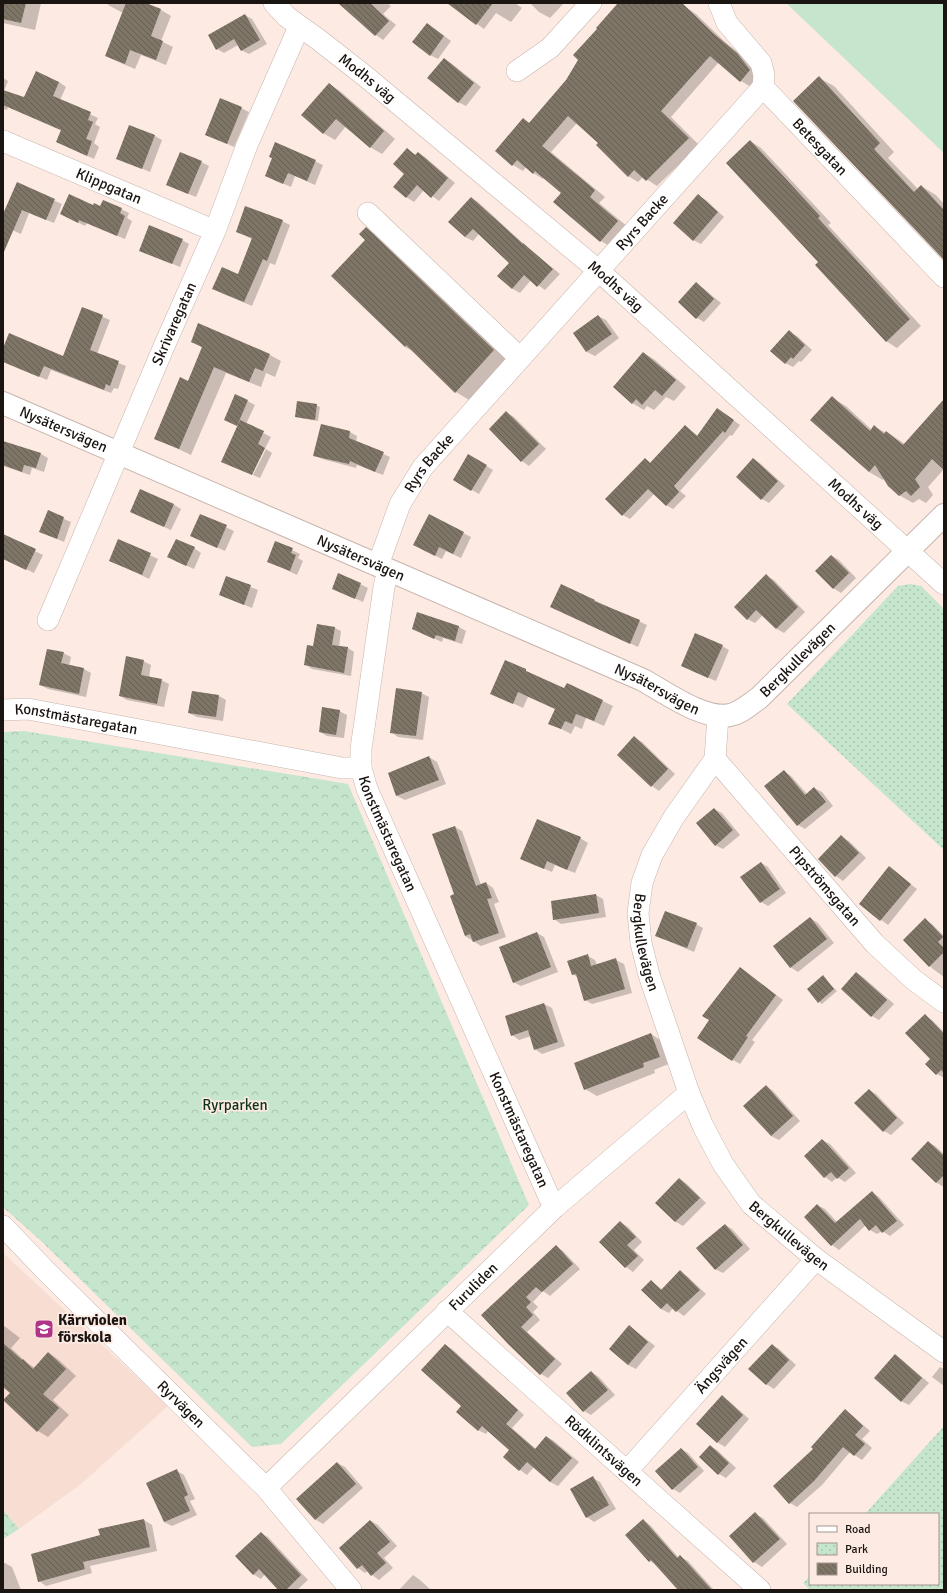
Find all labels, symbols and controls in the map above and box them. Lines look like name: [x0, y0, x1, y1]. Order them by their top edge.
street label: Modhs väg: [335, 50, 399, 107]
street label: Betesgatan: [789, 114, 851, 179]
street label: Klippgatan: [73, 164, 144, 208]
street label: Ryrs Backe: [612, 190, 672, 254]
street label: Modhs väg: [584, 257, 647, 316]
street label: Skrivaregatan: [148, 279, 200, 368]
street label: Nysätersvägen: [17, 402, 110, 456]
street label: Ryrs Backe: [400, 430, 457, 496]
street label: Modhs väg: [824, 474, 887, 533]
street label: Nysätersvägen: [314, 531, 408, 585]
street label: Bergkullevägen: [756, 619, 839, 701]
street label: Nysätersvägen: [612, 660, 702, 719]
street label: Konstmästaregatan: [14, 700, 139, 738]
street label: Konstmästaregatan: [355, 774, 421, 894]
street label: Pipströmsgatan: [785, 842, 865, 930]
street label: Bergkullevägen: [629, 892, 663, 993]
street label: Konstmästaregatan: [485, 1069, 553, 1190]
park label: Ryrparken: [202, 1096, 268, 1114]
street label: Bergkullevägen: [745, 1197, 833, 1275]
street label: Furuliden: [445, 1259, 502, 1314]
place label: Kärrviolen förskola: [57, 1311, 127, 1346]
school or university icon: Kärrviolen förskola: [33, 1318, 55, 1340]
street label: Ängsvägen: [692, 1333, 751, 1397]
street label: Ryrvägen: [153, 1377, 209, 1432]
street label: Rödklintsvägen: [561, 1411, 646, 1490]
legend: [809, 1513, 939, 1585]
text: Road: [845, 1522, 871, 1537]
text: Park: [845, 1542, 868, 1557]
text: Building: [845, 1562, 888, 1577]

